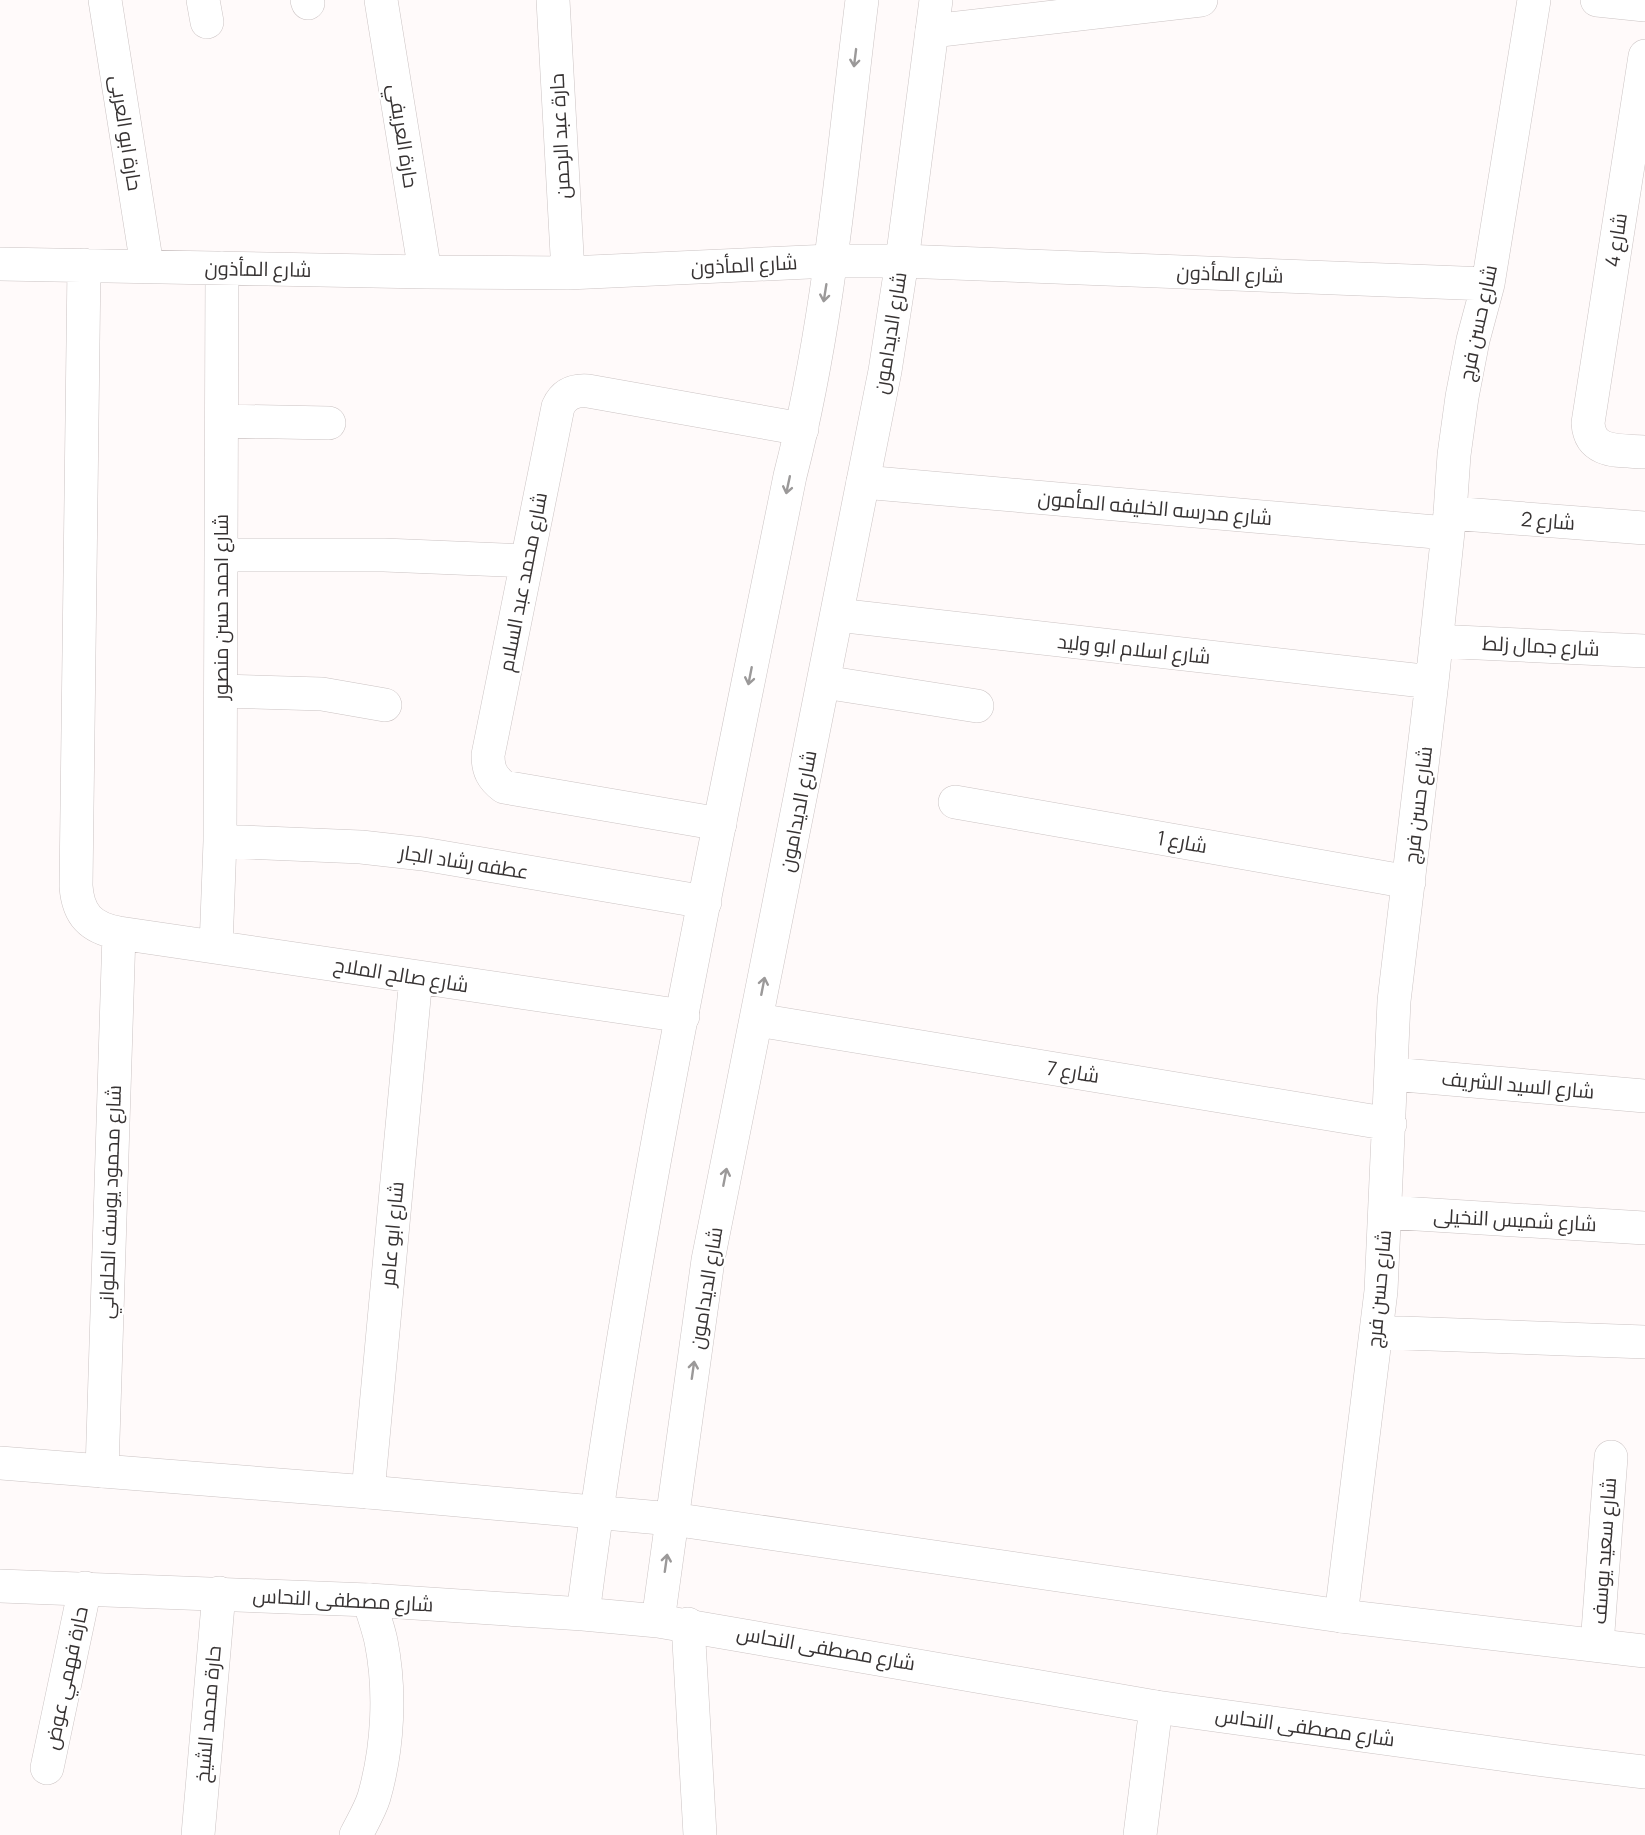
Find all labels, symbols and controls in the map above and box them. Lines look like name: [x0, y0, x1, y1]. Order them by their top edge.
one-way arrow: [849, 48, 860, 67]
street label: حارة عبد الرحمن: [543, 72, 576, 200]
street label: حارة ابو العربى: [104, 73, 149, 193]
street label: حارة العريفي: [379, 82, 425, 190]
street label: شارع 4: [1598, 211, 1634, 269]
street label: شارع المأذون: [690, 248, 798, 282]
street label: شارع المأذون: [204, 254, 312, 284]
street label: شارع المأذون: [1176, 258, 1284, 290]
street label: شارع حسن فرج: [1452, 262, 1504, 384]
street label: شارع الديدامون: [867, 270, 913, 396]
one-way arrow: [819, 283, 830, 303]
one-way arrow: [782, 474, 793, 494]
street label: شارع مدرسه الخليفه المأمون: [1037, 484, 1273, 532]
street label: شارع محمد عبد السلام: [492, 490, 554, 674]
street label: شارع 2: [1520, 505, 1576, 537]
street label: شارع احمد حسن منصور: [207, 514, 235, 701]
street label: شارع اسلام ابو وليد: [1056, 627, 1212, 671]
street label: شارع جمال زلط: [1482, 629, 1600, 663]
one-way arrow: [744, 665, 755, 685]
street label: شارع حسن فرج: [1397, 745, 1439, 865]
street label: شارع الديدامون: [772, 748, 824, 874]
street label: شارع 1: [1155, 824, 1209, 860]
street label: عطفه رشاد الجار: [396, 838, 531, 885]
street label: شارع صالح الملاح: [331, 950, 471, 1000]
one-way arrow: [758, 977, 769, 996]
street label: شارع 7: [1045, 1054, 1101, 1090]
street label: شارع السيد الشريف: [1440, 1064, 1596, 1106]
street label: شارع محمود يوسف الحلواني: [92, 1085, 130, 1319]
one-way arrow: [720, 1168, 731, 1188]
street label: شارع ابو عامر: [373, 1180, 411, 1289]
street label: شارع شميس النخيلى: [1433, 1202, 1597, 1238]
street label: شارع الديدامون: [683, 1225, 729, 1351]
street label: شارع حسن فرج: [1360, 1229, 1398, 1349]
one-way arrow: [688, 1360, 699, 1380]
street label: شارع سعيد يوسف: [1585, 1477, 1623, 1625]
one-way arrow: [661, 1553, 672, 1573]
street label: شارع مصطفى النحاس: [252, 1581, 434, 1619]
street label: حارة فهمي عوض: [37, 1604, 97, 1753]
street label: شارع مصطفى النحاس: [734, 1618, 918, 1678]
street label: حارة محمد الشيخ: [188, 1644, 228, 1784]
street label: شارع مصطفى النحاس: [1213, 1701, 1397, 1753]

